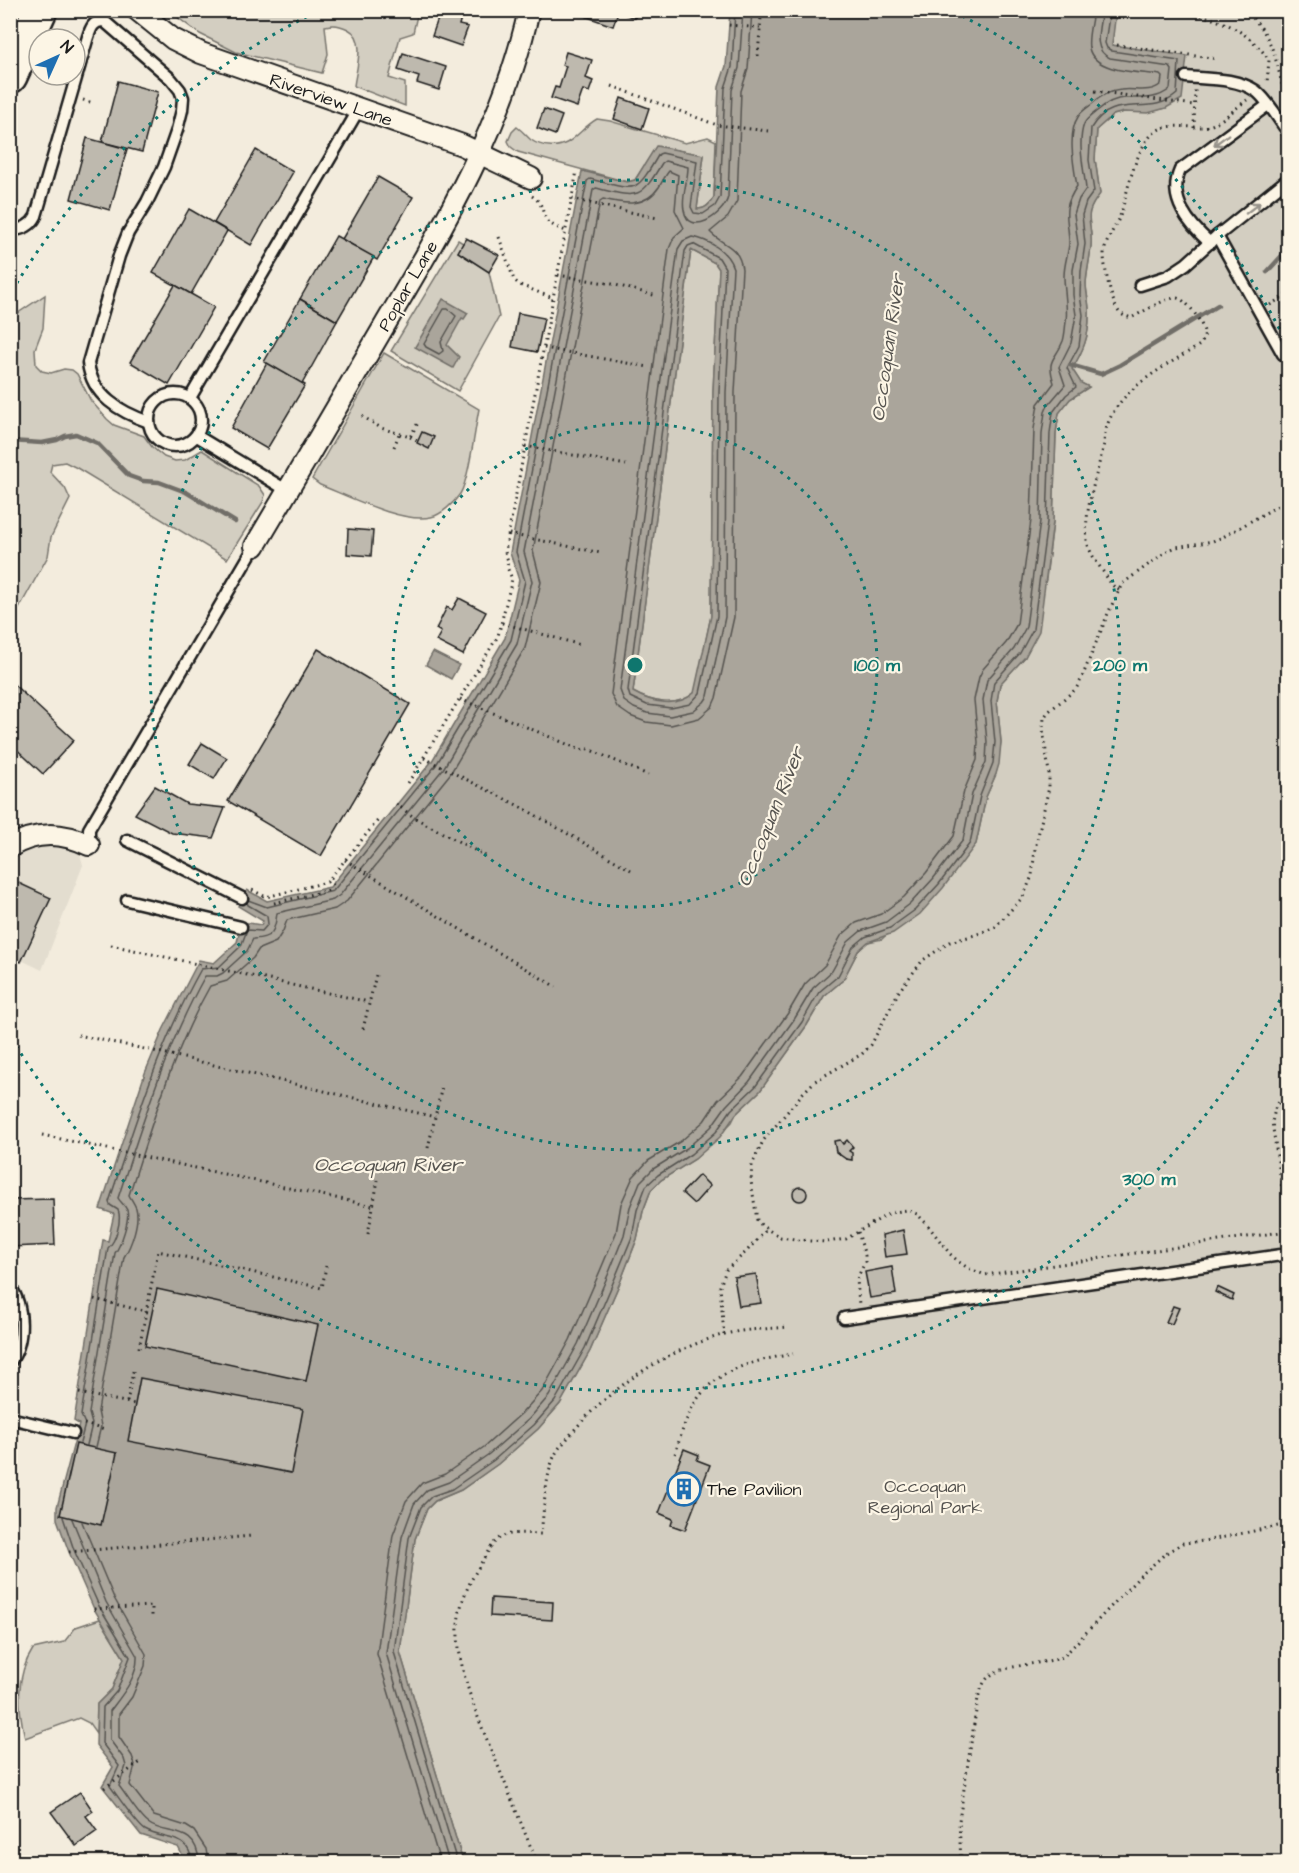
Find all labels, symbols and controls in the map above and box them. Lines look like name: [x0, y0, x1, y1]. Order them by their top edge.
north arrow: [27, 27, 87, 87]
text: N: [56, 36, 78, 58]
street label: Riverview Lane: [266, 67, 396, 133]
one-way arrow: [1213, 134, 1229, 146]
one-way arrow: [1245, 201, 1261, 214]
street label: Poplar Lane: [372, 236, 444, 336]
water label: Occoquan River: [864, 271, 912, 423]
text: 100 m: [854, 653, 901, 678]
text: 200 m: [1092, 653, 1148, 678]
centre of rings: [625, 655, 645, 675]
water label: Occoquan River: [730, 741, 812, 891]
water label: Occoquan River: [314, 1151, 464, 1179]
text: 300 m: [1121, 1167, 1177, 1192]
building icon: The Pavilion: [666, 1471, 702, 1507]
park label: Occoquan Regional Park: [868, 1474, 982, 1521]
place label: The Pavilion: [707, 1477, 801, 1502]

